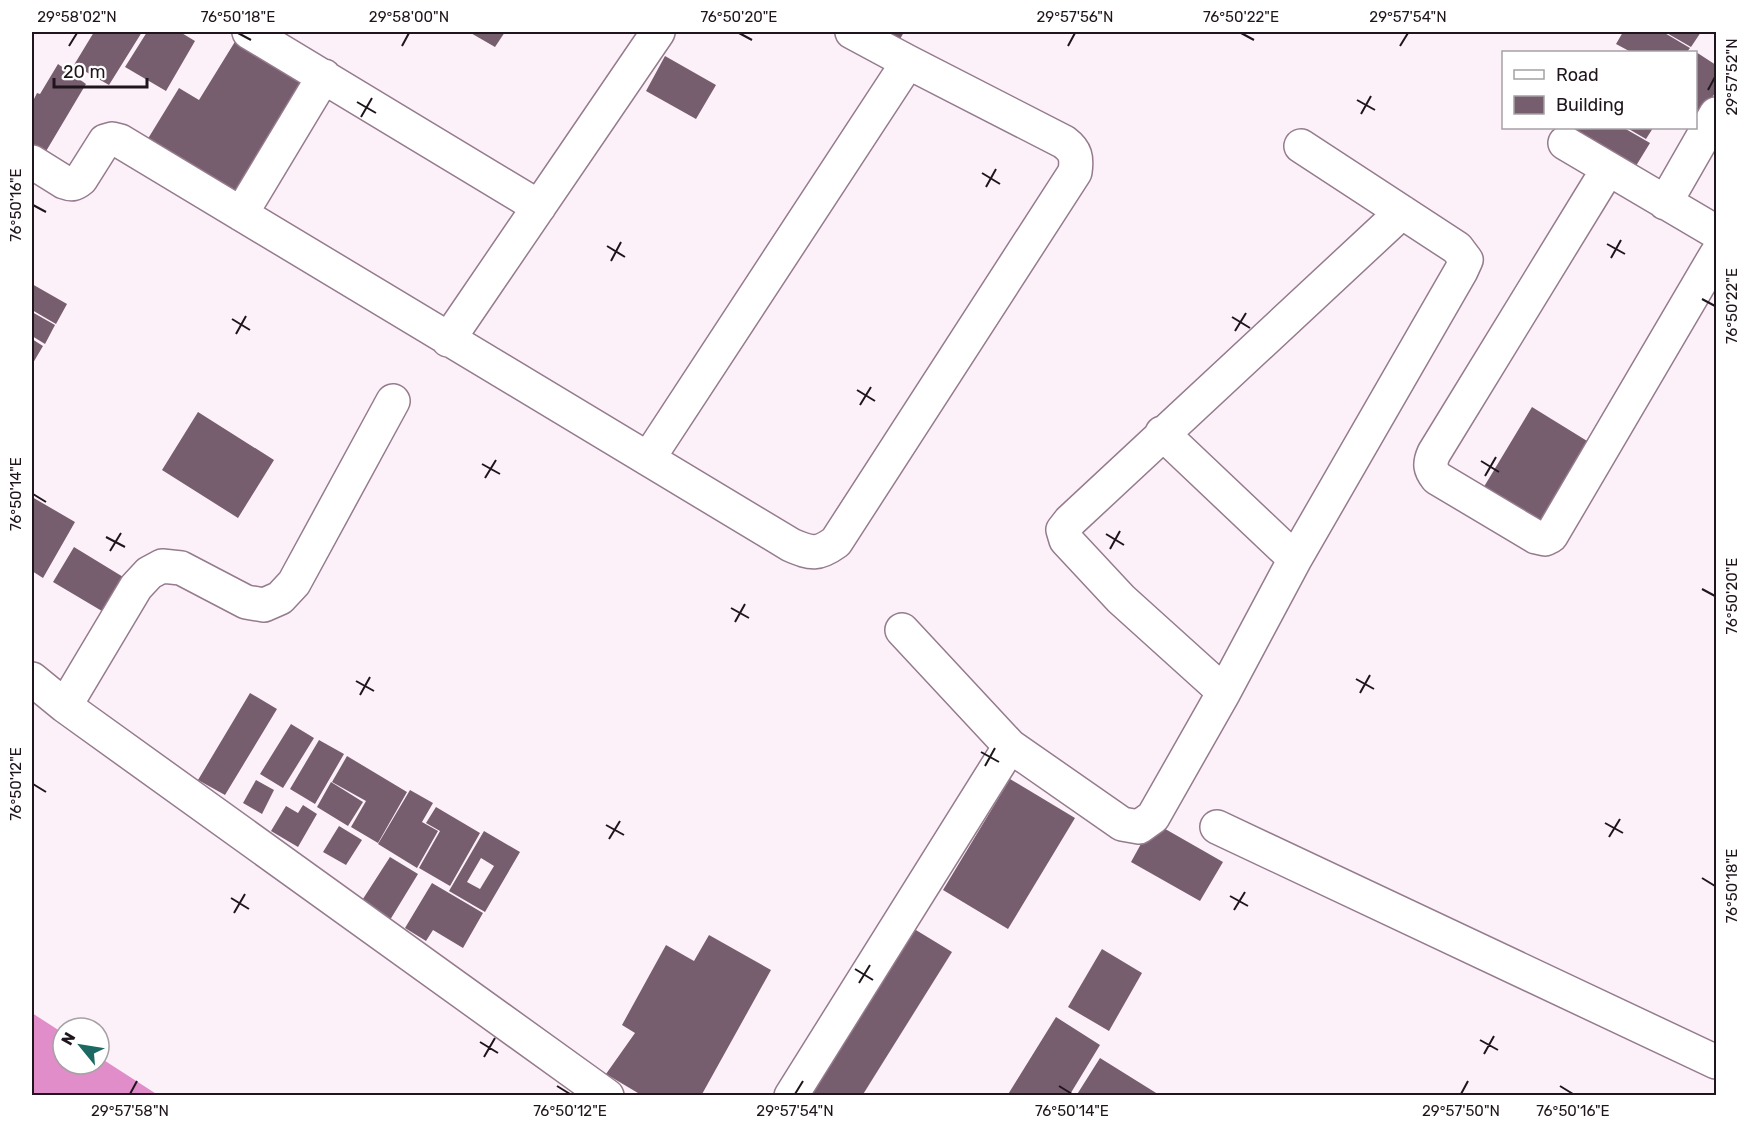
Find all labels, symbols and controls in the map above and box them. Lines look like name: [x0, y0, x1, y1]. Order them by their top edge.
text: 29°58'02"N: [37, 8, 117, 26]
text: 76°50'18"E: [201, 8, 275, 26]
text: 29°58'00"N: [369, 8, 449, 26]
text: 76°50'20"E: [701, 8, 777, 26]
text: 29°57'56"N: [1037, 8, 1113, 26]
text: 76°50'22"E: [1203, 8, 1279, 26]
text: 29°57'54"N: [1369, 8, 1447, 26]
text: 29°57'52"N: [1723, 38, 1741, 116]
scale bar: [54, 51, 147, 89]
legend: [1502, 51, 1697, 129]
text: 20 m: [63, 61, 105, 83]
text: Road: [1556, 64, 1599, 86]
text: Building: [1556, 94, 1624, 116]
text: 76°50'16"E: [7, 168, 25, 242]
text: 76°50'22"E: [1723, 268, 1741, 344]
text: 76°50'14"E: [7, 457, 25, 531]
text: 76°50'20"E: [1723, 558, 1741, 634]
text: 76°50'12"E: [7, 747, 25, 821]
text: 76°50'18"E: [1723, 849, 1741, 923]
north arrow: [51, 1016, 111, 1076]
text: N: [57, 1029, 80, 1048]
text: 29°57'58"N: [91, 1102, 169, 1120]
text: 76°50'12"E: [533, 1102, 607, 1120]
text: 29°57'54"N: [756, 1102, 834, 1120]
text: 76°50'14"E: [1035, 1102, 1109, 1120]
text: 29°57'50"N: [1422, 1102, 1500, 1120]
text: 76°50'16"E: [1536, 1102, 1610, 1120]

